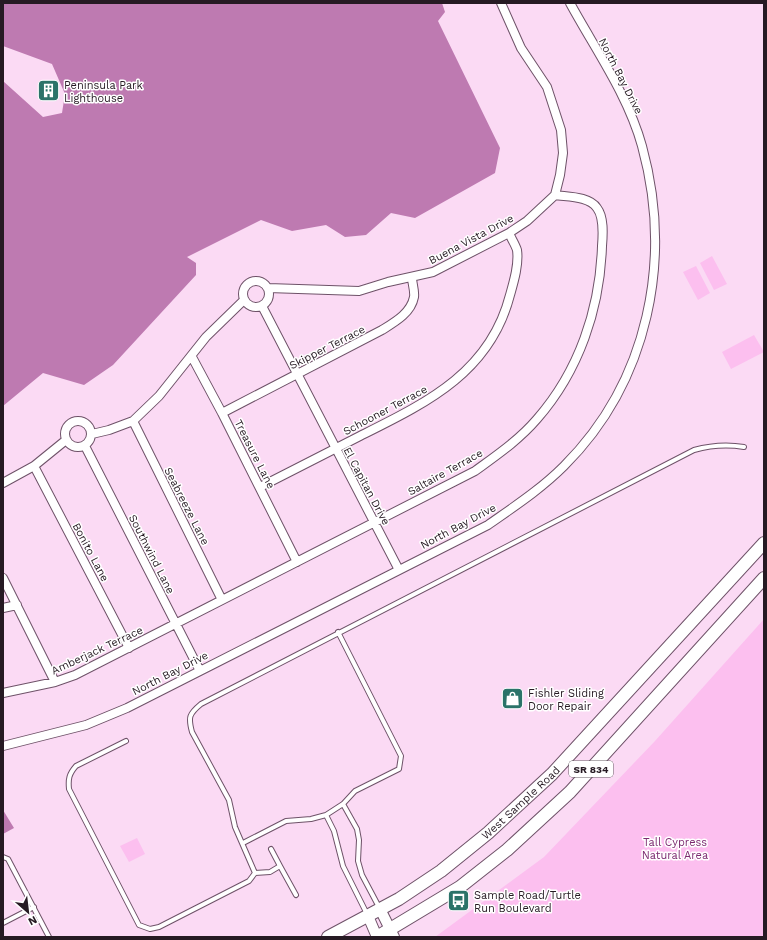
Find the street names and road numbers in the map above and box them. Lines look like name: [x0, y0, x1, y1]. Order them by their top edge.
street label: North Bay Drive: [596, 36, 645, 116]
street label: Buena Vista Drive: [427, 212, 516, 267]
street label: Skipper Terrace: [287, 323, 367, 372]
street label: Schooner Terrace: [341, 383, 430, 438]
street label: Treasure Lane: [232, 418, 278, 491]
street label: El Capitan Drive: [341, 445, 393, 527]
street label: Saltaire Terrace: [406, 447, 485, 498]
street label: Seabreeze Lane: [161, 465, 212, 547]
street label: North Bay Drive: [418, 501, 498, 552]
street label: Southwind Lane: [126, 512, 177, 596]
street label: Bonito Lane: [70, 521, 111, 584]
street label: Amberjack Terrace: [49, 624, 145, 677]
street label: North Bay Drive: [130, 649, 210, 698]
road number: SR 834: [569, 761, 613, 777]
street label: West Sample Road: [479, 764, 563, 842]

